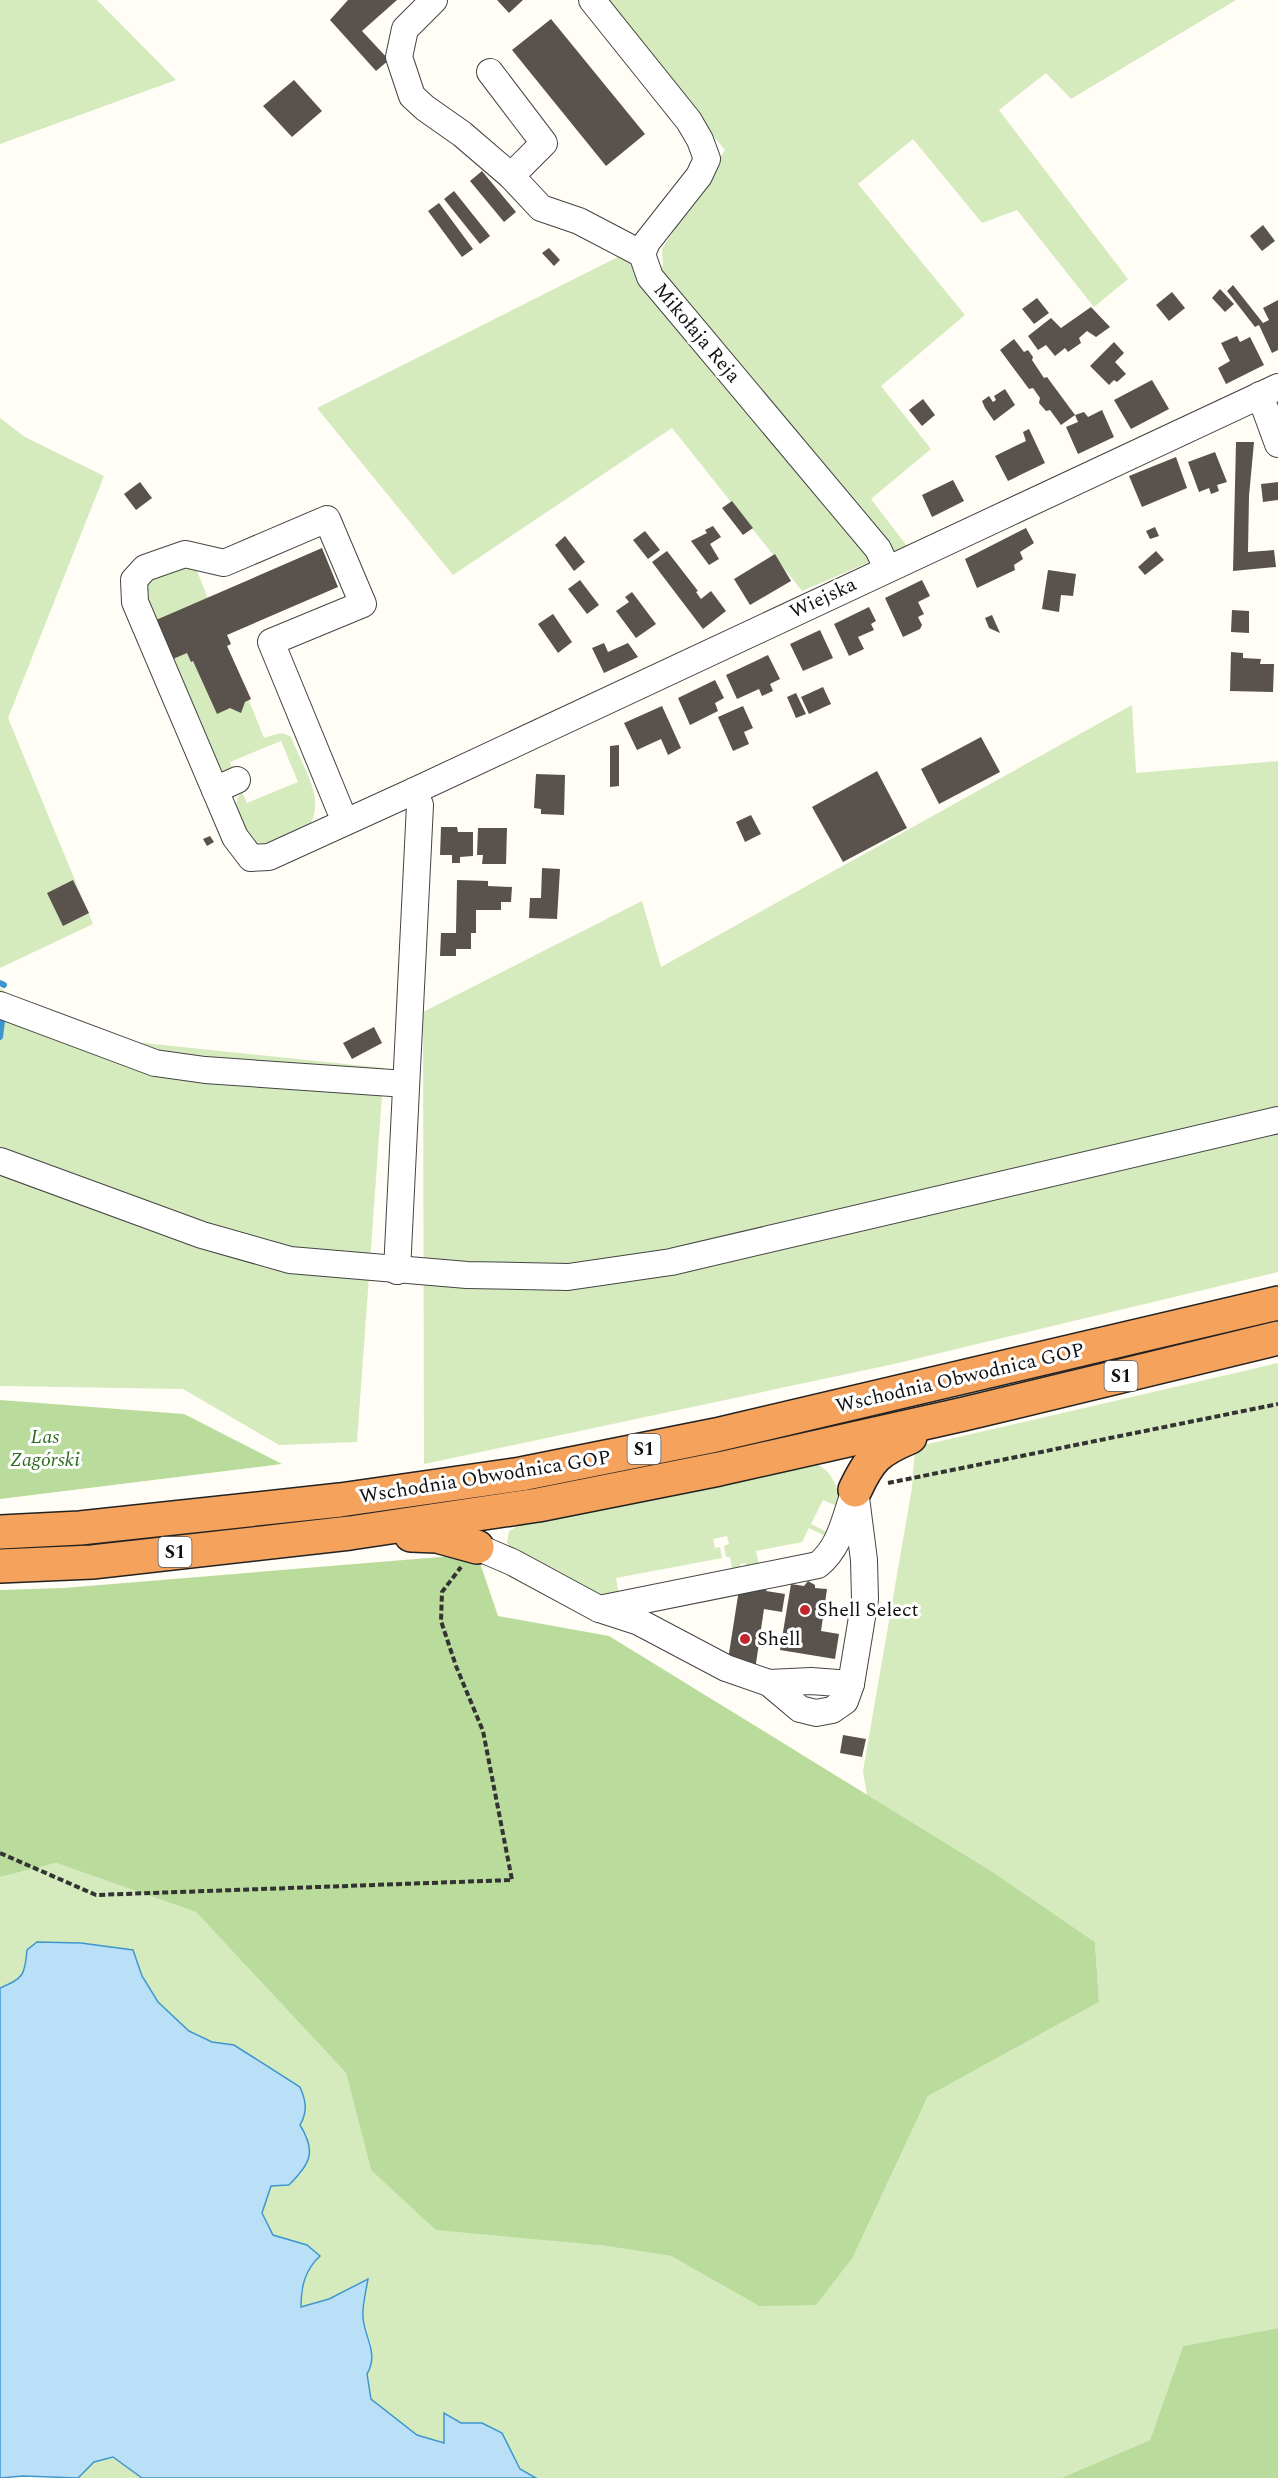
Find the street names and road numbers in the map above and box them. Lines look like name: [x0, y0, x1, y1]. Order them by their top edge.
street label: Mikołaja Reja: [646, 276, 748, 390]
street label: Wiejska: [785, 569, 862, 627]
street label: Wschodnia Obwodnica GOP: [833, 1335, 1087, 1421]
road number: S1: [1104, 1361, 1138, 1391]
road number: S1: [628, 1434, 660, 1464]
street label: Wschodnia Obwodnica GOP: [357, 1442, 613, 1512]
road number: S1: [158, 1537, 192, 1567]

